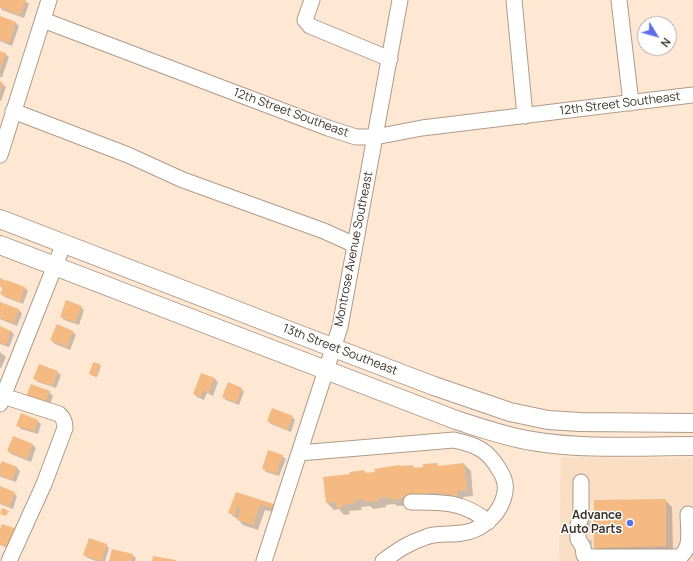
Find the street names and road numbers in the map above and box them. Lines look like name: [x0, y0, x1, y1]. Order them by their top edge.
street label: 12th Street Southeast: [231, 85, 351, 141]
street label: 12th Street Southeast: [559, 89, 681, 119]
street label: Montrose Avenue Southeast: [332, 170, 376, 328]
street label: 13th Street Southeast: [281, 322, 399, 378]

